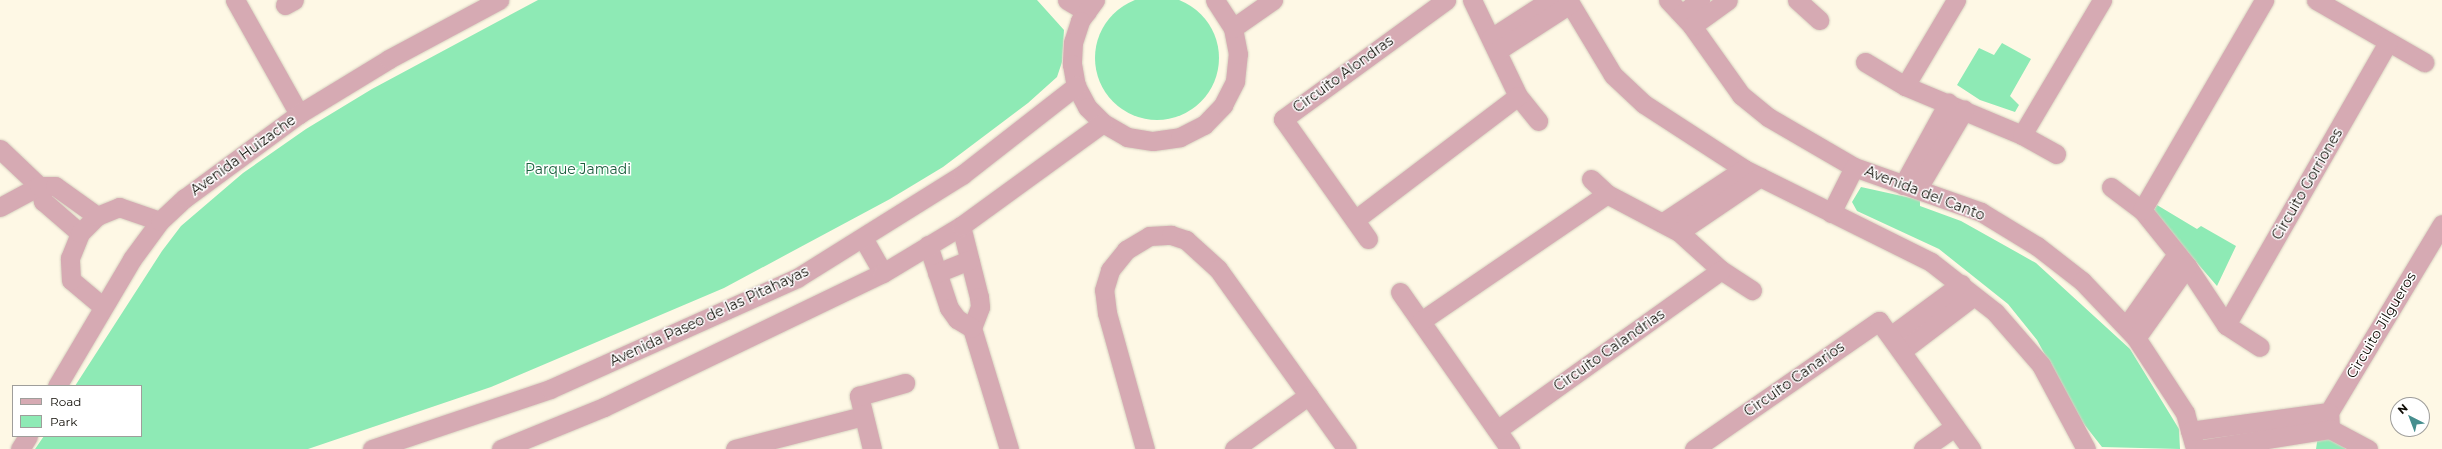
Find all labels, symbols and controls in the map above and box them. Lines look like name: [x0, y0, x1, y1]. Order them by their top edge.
street label: Circuito Alondras: [1290, 32, 1396, 116]
street label: Avenida Huizache: [187, 111, 299, 199]
street label: Circuito Gorriones: [2268, 125, 2346, 243]
park label: Parque Jamadi: [525, 161, 631, 177]
street label: Avenida del Canto: [1863, 162, 1987, 224]
street label: Avenida Paseo de las Pitahayas: [607, 262, 811, 370]
street label: Circuito Jilgueros: [2343, 269, 2419, 381]
street label: Circuito Calandrias: [1550, 305, 1668, 395]
street label: Circuito Canarios: [1741, 338, 1847, 420]
legend: [12, 385, 142, 437]
text: Road: [50, 394, 81, 409]
north arrow: [2390, 397, 2430, 437]
text: N: [2395, 401, 2411, 417]
text: Park: [50, 414, 77, 429]

